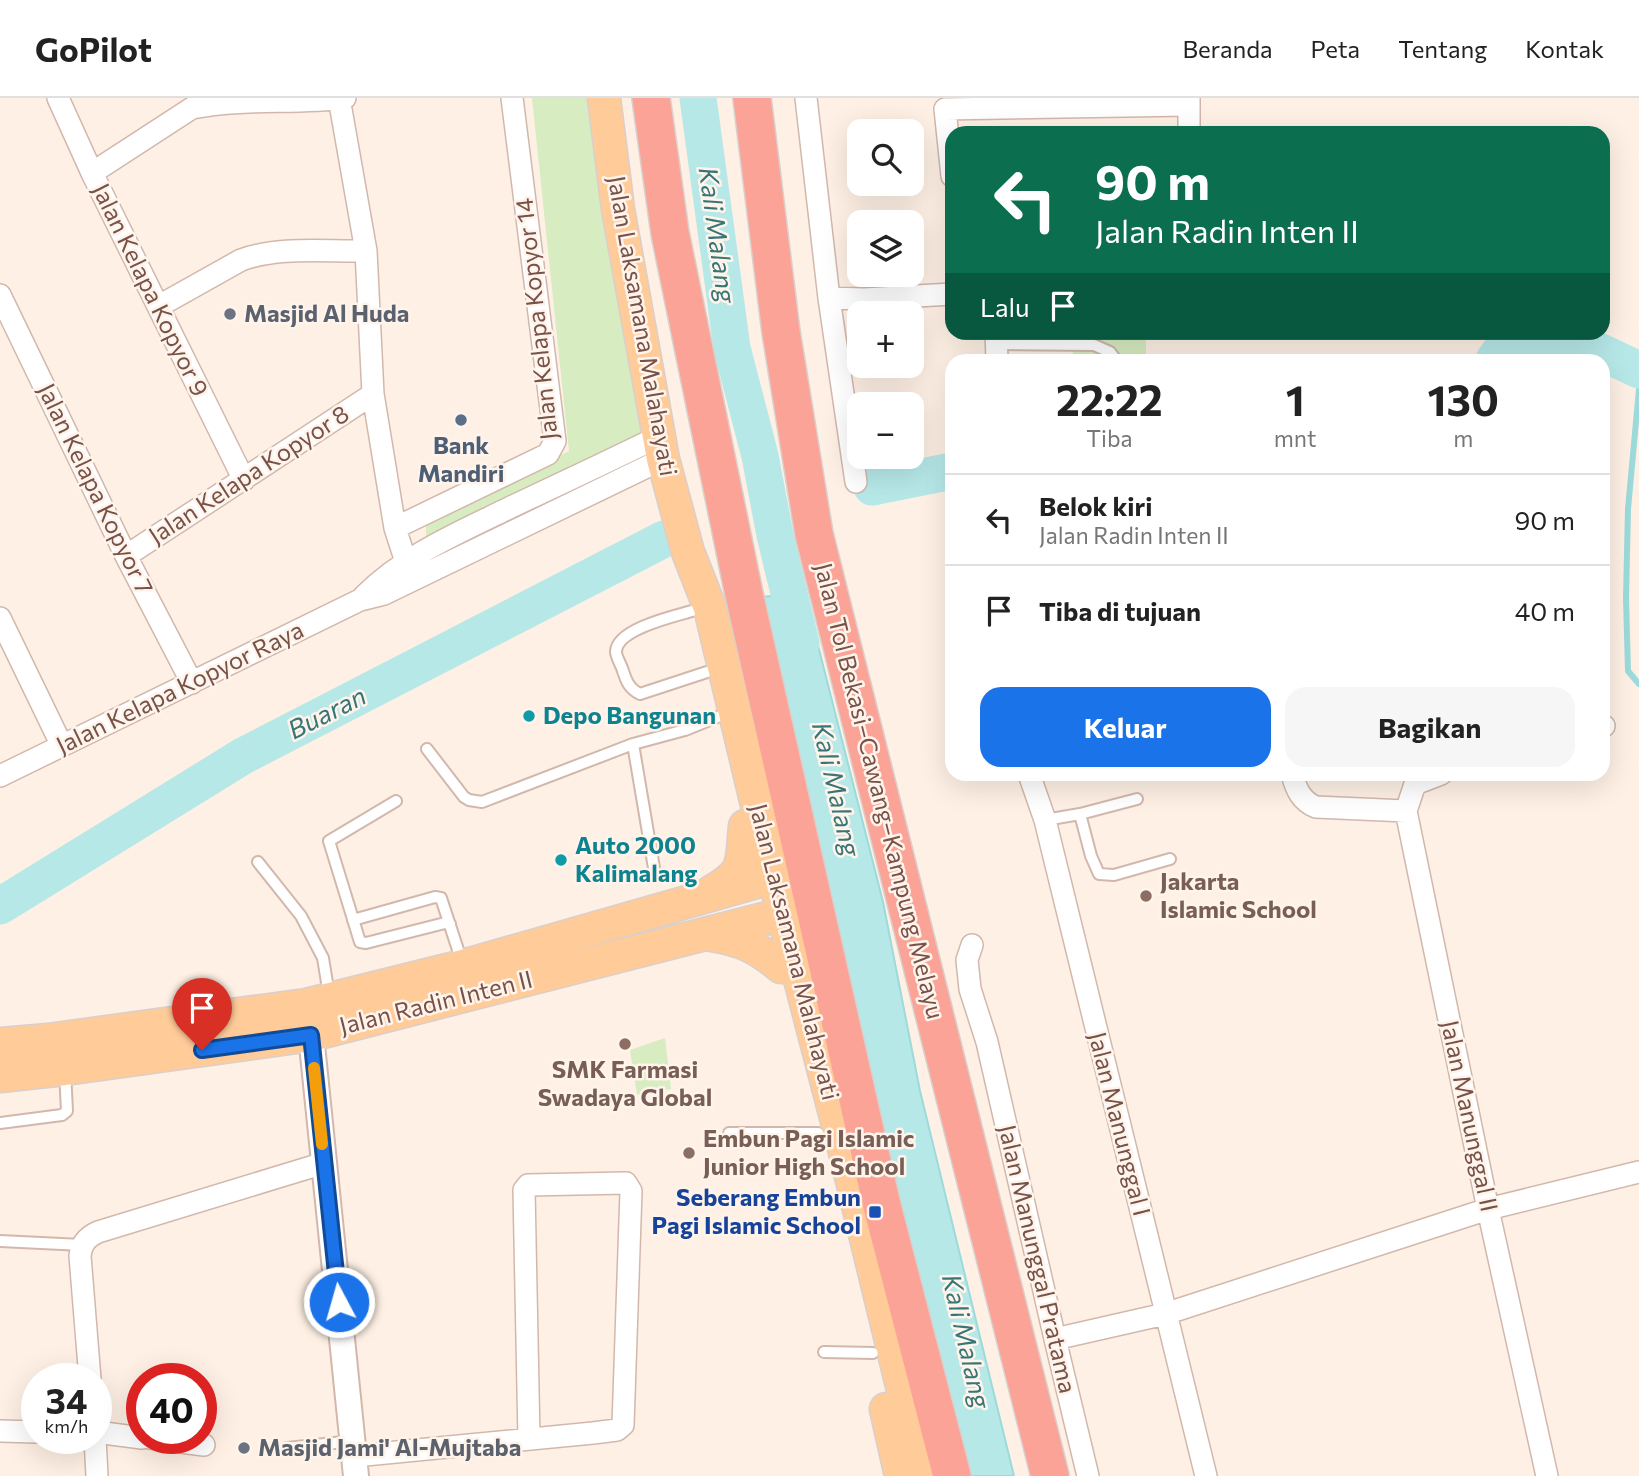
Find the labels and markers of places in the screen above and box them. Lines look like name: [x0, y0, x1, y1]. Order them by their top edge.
place label: Masjid Al Huda: [244, 298, 409, 327]
marker: Masjid Al Huda: [222, 306, 238, 322]
marker: Bank Mandiri: [453, 412, 469, 428]
place label: Bank Mandiri: [418, 430, 504, 487]
place label: Depo Bangunan: [543, 700, 716, 729]
marker: Depo Bangunan: [521, 708, 537, 724]
place label: Auto 2000 Kalimalang: [575, 830, 698, 887]
marker: Auto 2000 Kalimalang: [553, 852, 569, 868]
place label: Jakarta Islamic School: [1160, 866, 1317, 923]
marker: Jakarta Islamic School: [1138, 888, 1154, 904]
pin: [172, 978, 232, 1050]
marker: SMK Farmasi Swadaya Global: [617, 1036, 633, 1052]
place label: SMK Farmasi Swadaya Global: [538, 1054, 712, 1111]
place label: Embun Pagi Islamic Junior High School: [703, 1123, 914, 1180]
marker: Embun Pagi Islamic Junior High School: [681, 1145, 697, 1161]
place label: Seberang Embun Pagi Islamic School: [651, 1182, 861, 1239]
marker: Seberang Embun Pagi Islamic School: [867, 1204, 883, 1220]
place label: Masjid Jami' Al-Mujtaba: [258, 1432, 521, 1461]
marker: Masjid Jami' Al-Mujtaba: [236, 1440, 252, 1456]

